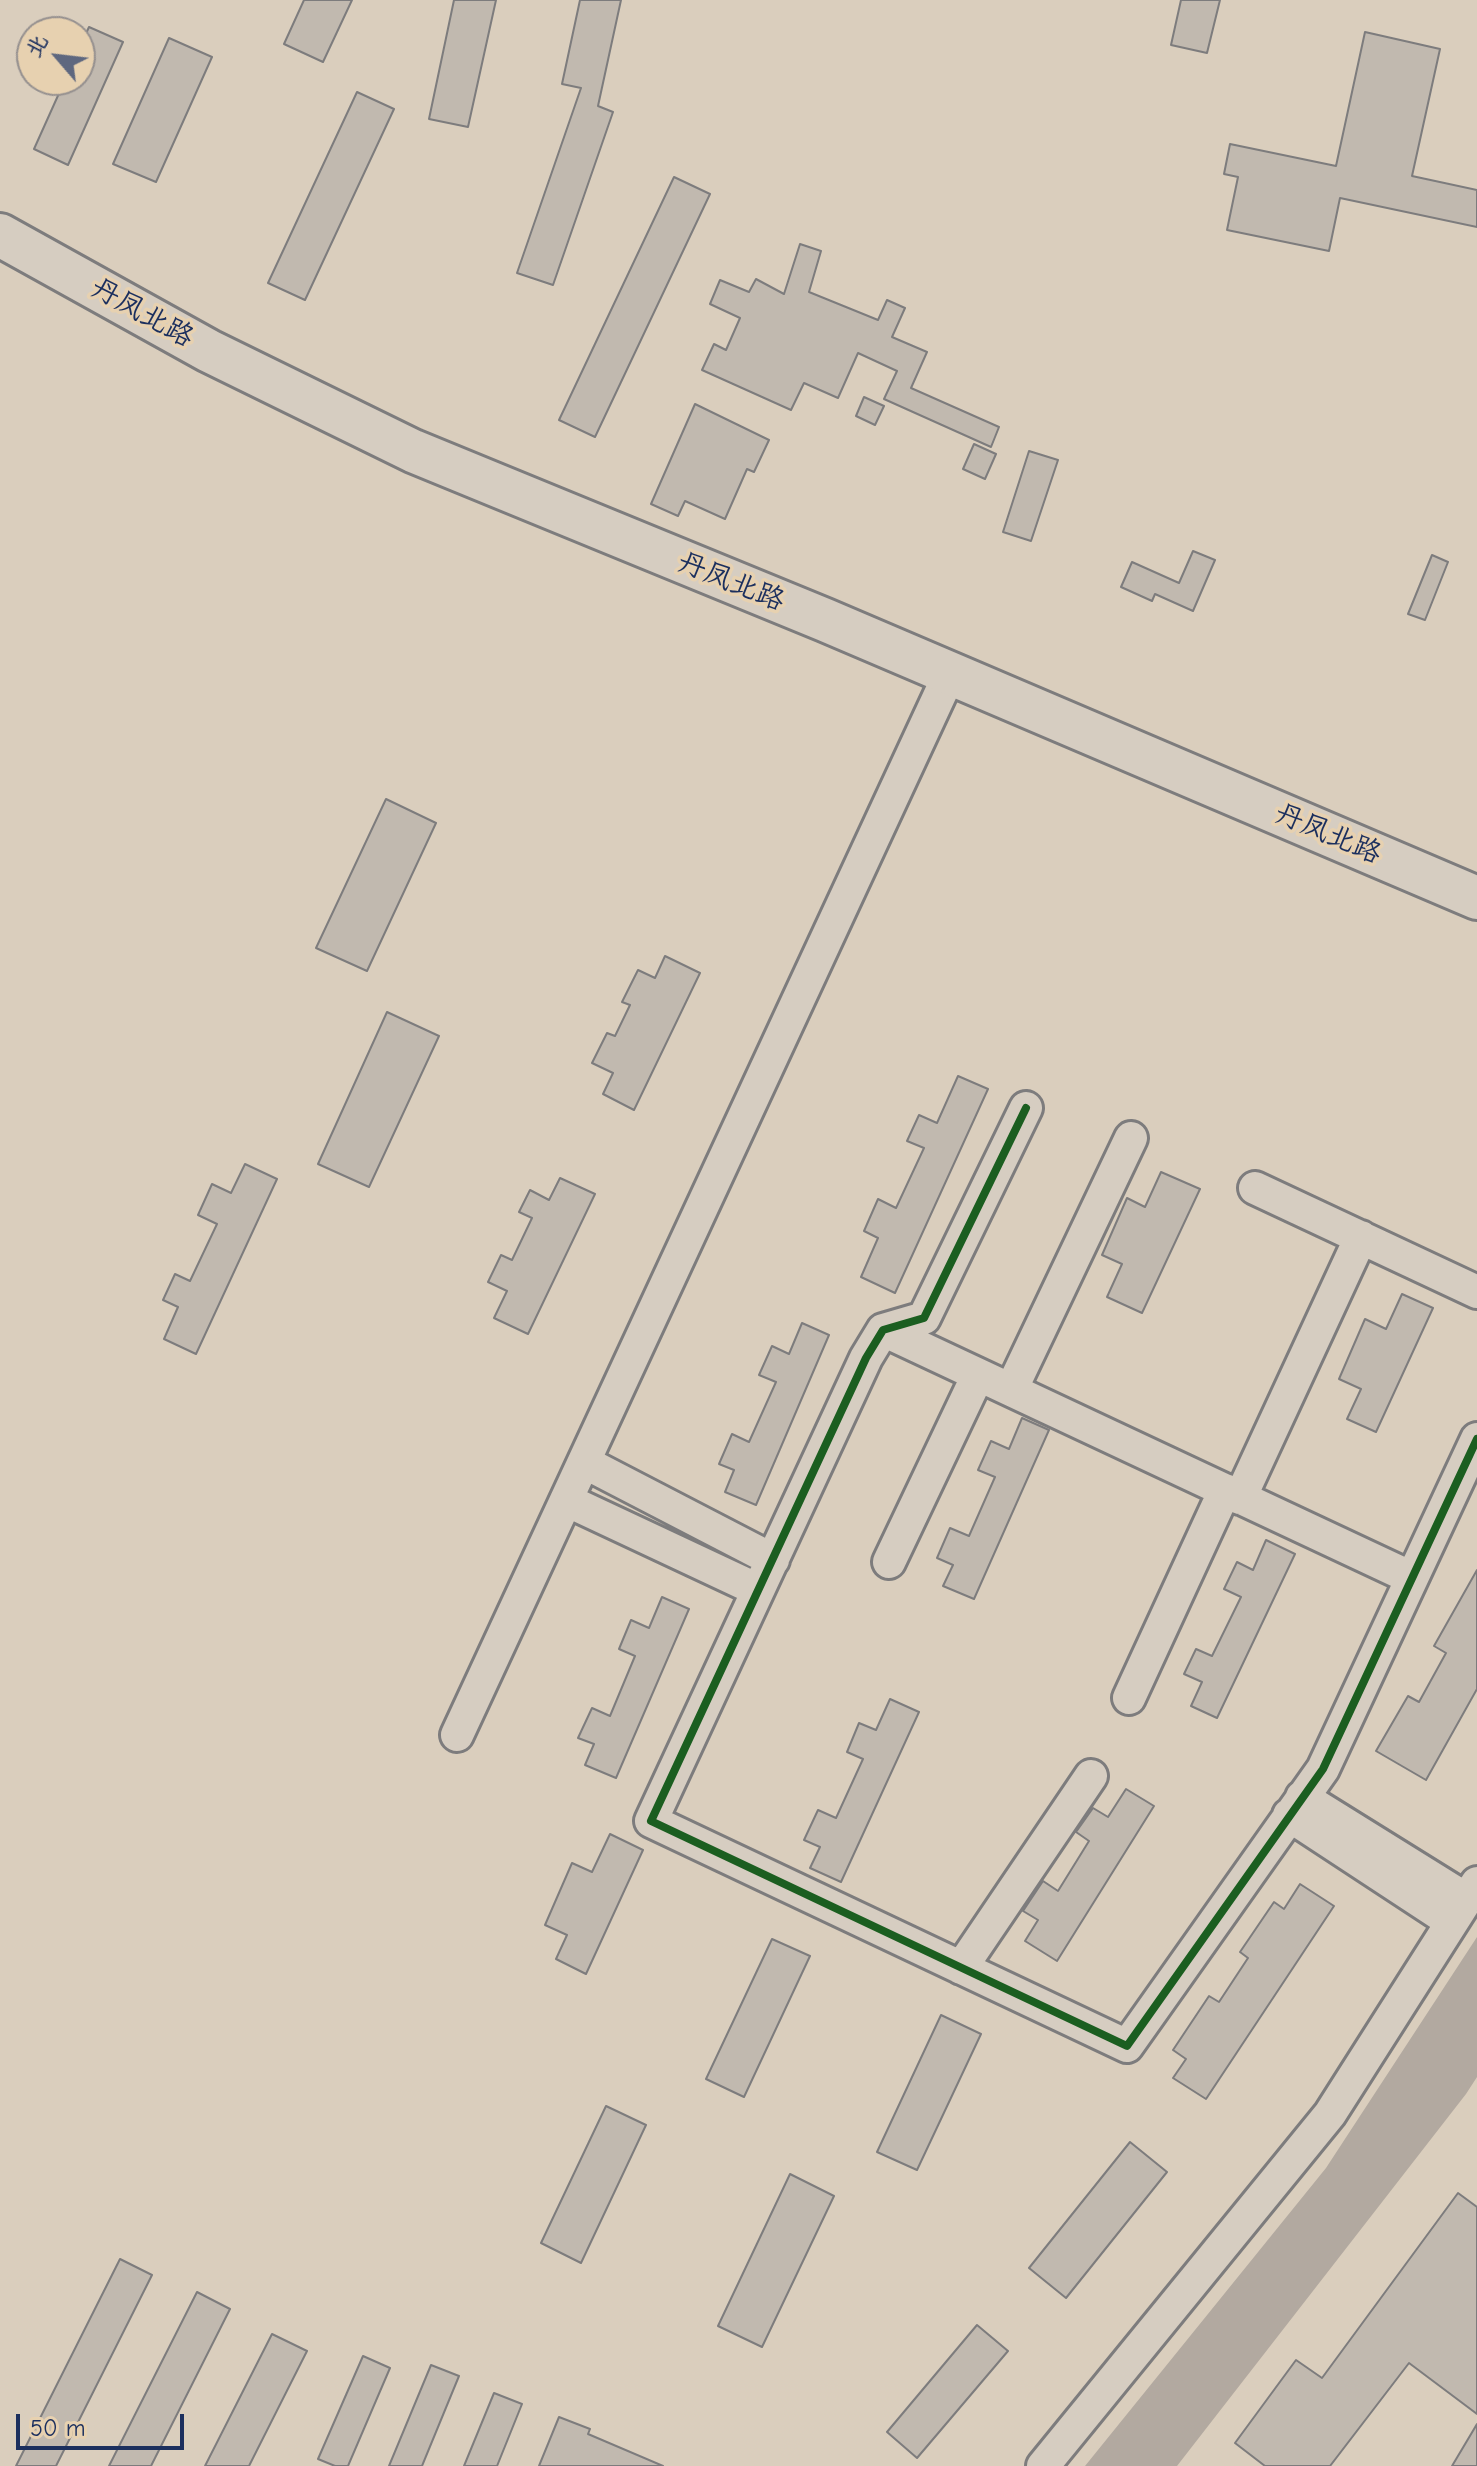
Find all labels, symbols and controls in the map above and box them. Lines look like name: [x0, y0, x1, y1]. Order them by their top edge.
north arrow: [16, 16, 96, 96]
text: 北: [20, 30, 53, 62]
street label: 丹凤北路: [85, 271, 199, 355]
street label: 丹凤北路: [673, 545, 789, 619]
street label: 丹凤北路: [1270, 797, 1386, 871]
scale bar: [20, 2398, 188, 2448]
text: 50 m: [30, 2414, 86, 2442]

